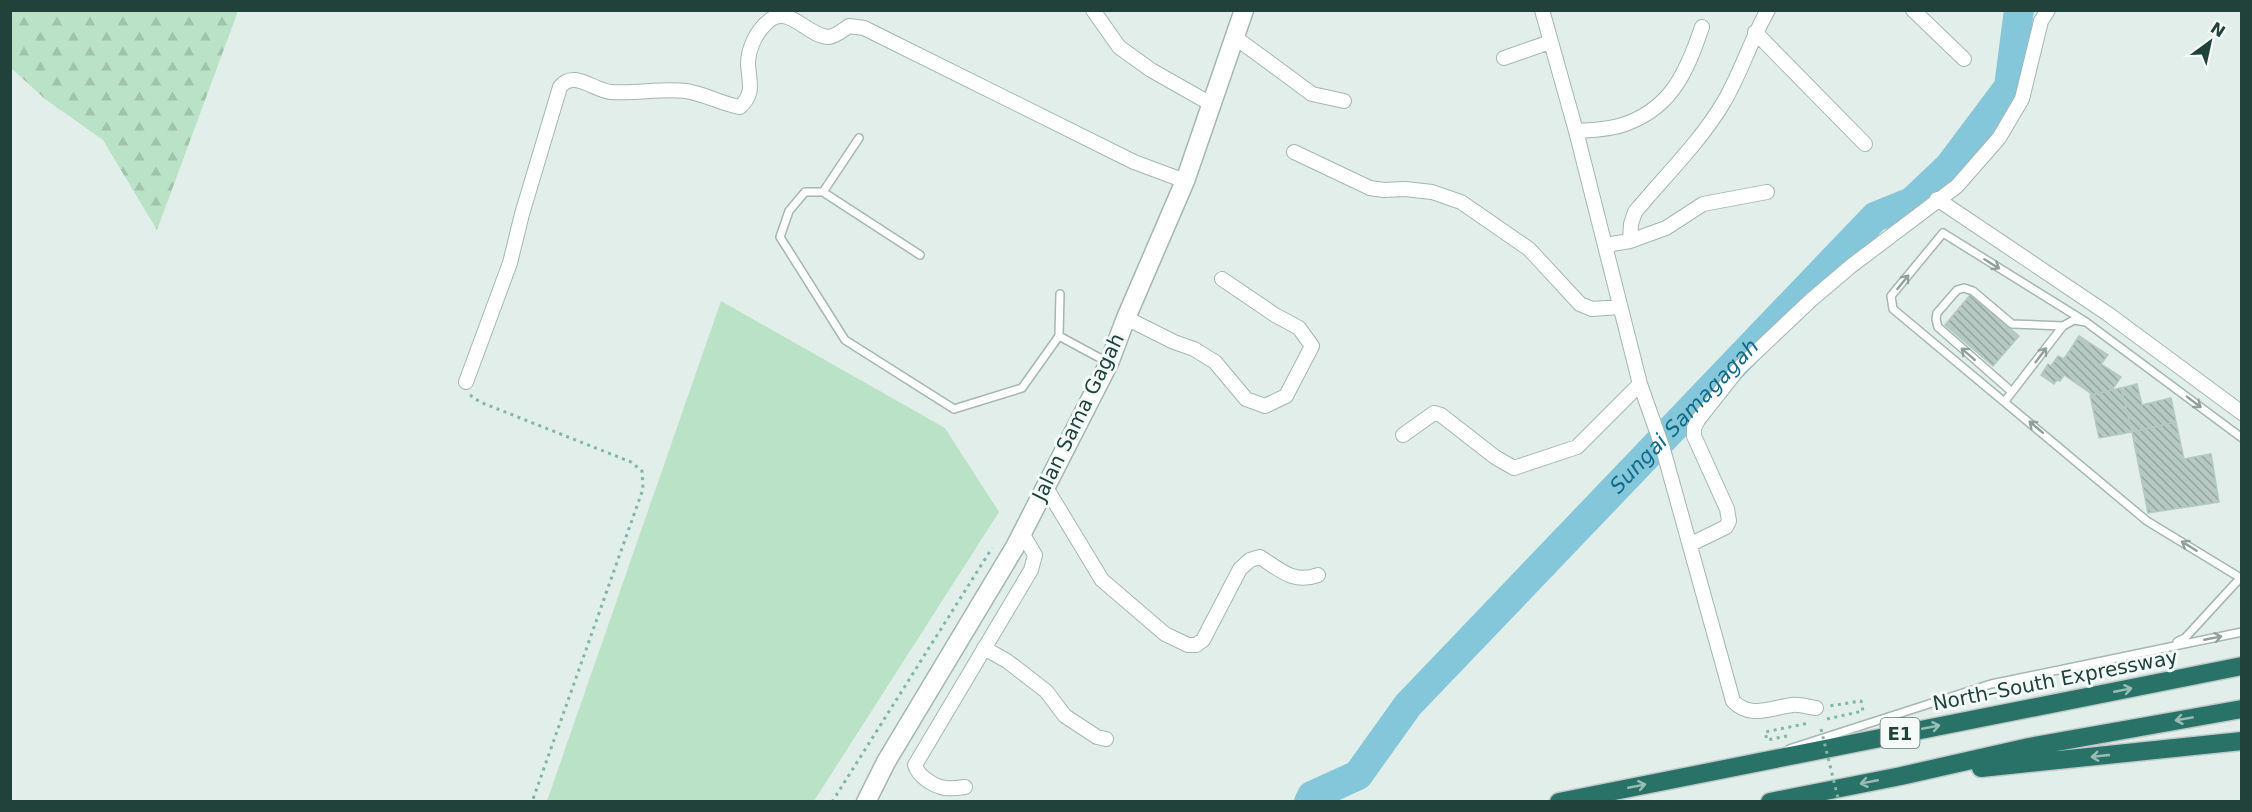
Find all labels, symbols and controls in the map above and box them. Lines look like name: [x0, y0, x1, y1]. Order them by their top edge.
north arrow: [2180, 12, 2240, 72]
text: N: [2207, 18, 2229, 41]
one-way arrow: [1983, 259, 2000, 271]
one-way arrow: [1896, 274, 1909, 290]
street label: Jalan Sama Gagah: [1026, 329, 1129, 506]
water label: Sungai Samagagah: [1605, 334, 1764, 498]
one-way arrow: [1960, 347, 1976, 360]
one-way arrow: [2034, 347, 2047, 363]
one-way arrow: [2185, 396, 2201, 408]
one-way arrow: [2028, 420, 2044, 433]
one-way arrow: [2181, 540, 2198, 552]
one-way arrow: [2202, 632, 2222, 643]
street label: North–South Expressway: [1931, 644, 2180, 716]
one-way arrow: [2112, 684, 2132, 695]
one-way arrow: [2175, 714, 2194, 725]
road number: E1: [1880, 718, 1920, 748]
one-way arrow: [1921, 721, 1941, 732]
one-way arrow: [2090, 751, 2110, 762]
one-way arrow: [1860, 777, 1879, 788]
one-way arrow: [1627, 780, 1646, 791]

